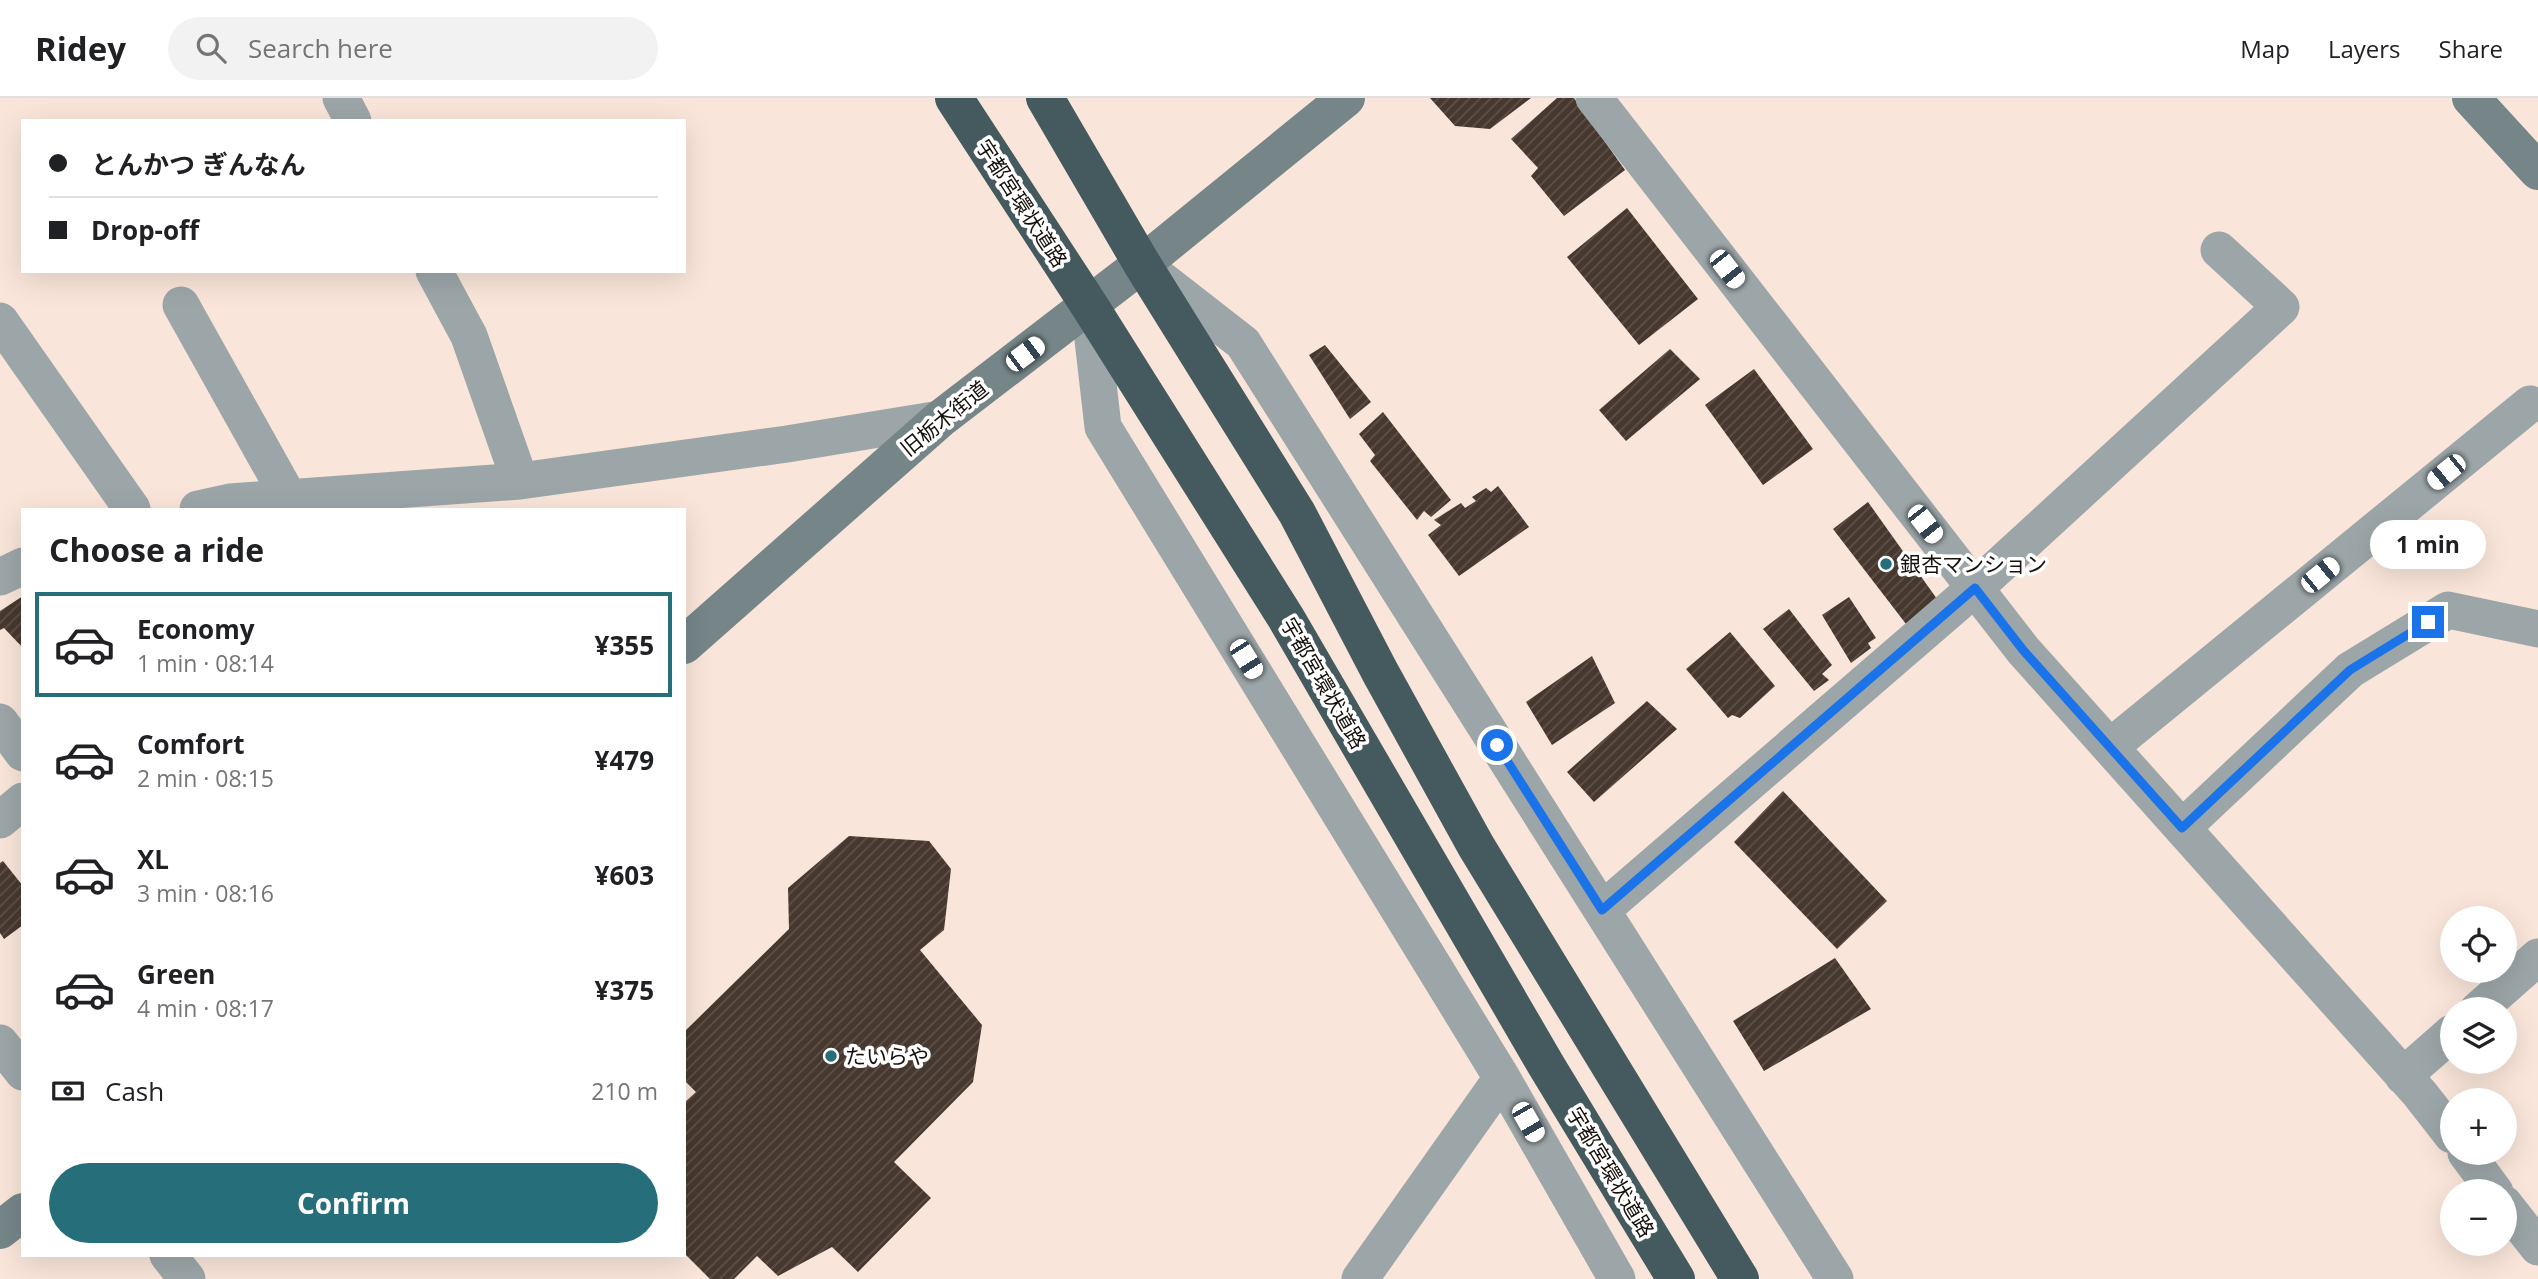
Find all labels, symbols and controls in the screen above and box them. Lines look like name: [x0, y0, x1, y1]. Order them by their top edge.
search box: [168, 17, 658, 80]
text: Ridey: [35, 26, 126, 71]
icon: search: [192, 29, 230, 67]
text: Search here: [248, 30, 393, 66]
text: Map: [2240, 32, 2290, 65]
text: Layers: [2328, 32, 2401, 65]
text: Share: [2439, 32, 2503, 65]
street label: 宇都宮環状道路: [970, 134, 1074, 272]
text: とんかつ ぎんなん: [91, 146, 306, 182]
text: Drop-off: [91, 212, 199, 248]
car: [1706, 246, 1749, 292]
car: [1002, 333, 1049, 375]
street label: 旧栃木街道: [894, 374, 994, 462]
car: [2424, 451, 2469, 493]
car: [1904, 501, 1947, 547]
callout: 1 min: [2370, 520, 2486, 570]
text: Choose a ride: [49, 528, 264, 571]
text: 1 min: [2396, 528, 2460, 560]
place label: 銀杏マンション: [1900, 550, 2047, 578]
car: [2298, 554, 2343, 596]
marker: 銀杏マンション: [1878, 556, 1894, 572]
route end: [2412, 606, 2444, 638]
text: Economy: [137, 611, 255, 647]
street label: 宇都宮環状道路: [1275, 612, 1373, 754]
icon: car: [53, 613, 116, 676]
text: ¥355: [595, 627, 654, 663]
car: [1226, 636, 1267, 682]
text: 1 min · 08:14: [137, 647, 274, 679]
text: Comfort: [137, 726, 244, 762]
icon: car: [53, 728, 116, 791]
route start: [1481, 729, 1513, 761]
text: ¥479: [595, 742, 654, 778]
text: 2 min · 08:15: [137, 762, 274, 794]
text: XL: [137, 841, 169, 877]
icon: car: [53, 843, 116, 906]
text: ¥603: [595, 857, 654, 893]
text: 3 min · 08:16: [137, 877, 274, 909]
map controls: [2440, 906, 2517, 1256]
button: locate: [2440, 906, 2517, 983]
text: Green: [137, 956, 215, 992]
icon: car: [53, 958, 116, 1021]
text: ¥375: [595, 972, 654, 1008]
text: 4 min · 08:17: [137, 992, 274, 1024]
button: layers: [2440, 997, 2517, 1074]
place label: たいらや: [845, 1042, 929, 1070]
marker: たいらや: [823, 1048, 839, 1064]
icon: cash: [49, 1072, 87, 1110]
text: Cash: [105, 1073, 164, 1109]
text: 210 m: [591, 1075, 658, 1107]
button: +: [2440, 1088, 2517, 1165]
car: [1509, 1099, 1548, 1145]
street label: 宇都宮環状道路: [1561, 1102, 1661, 1242]
button: Confirm: [49, 1163, 658, 1243]
button: −: [2440, 1179, 2517, 1256]

